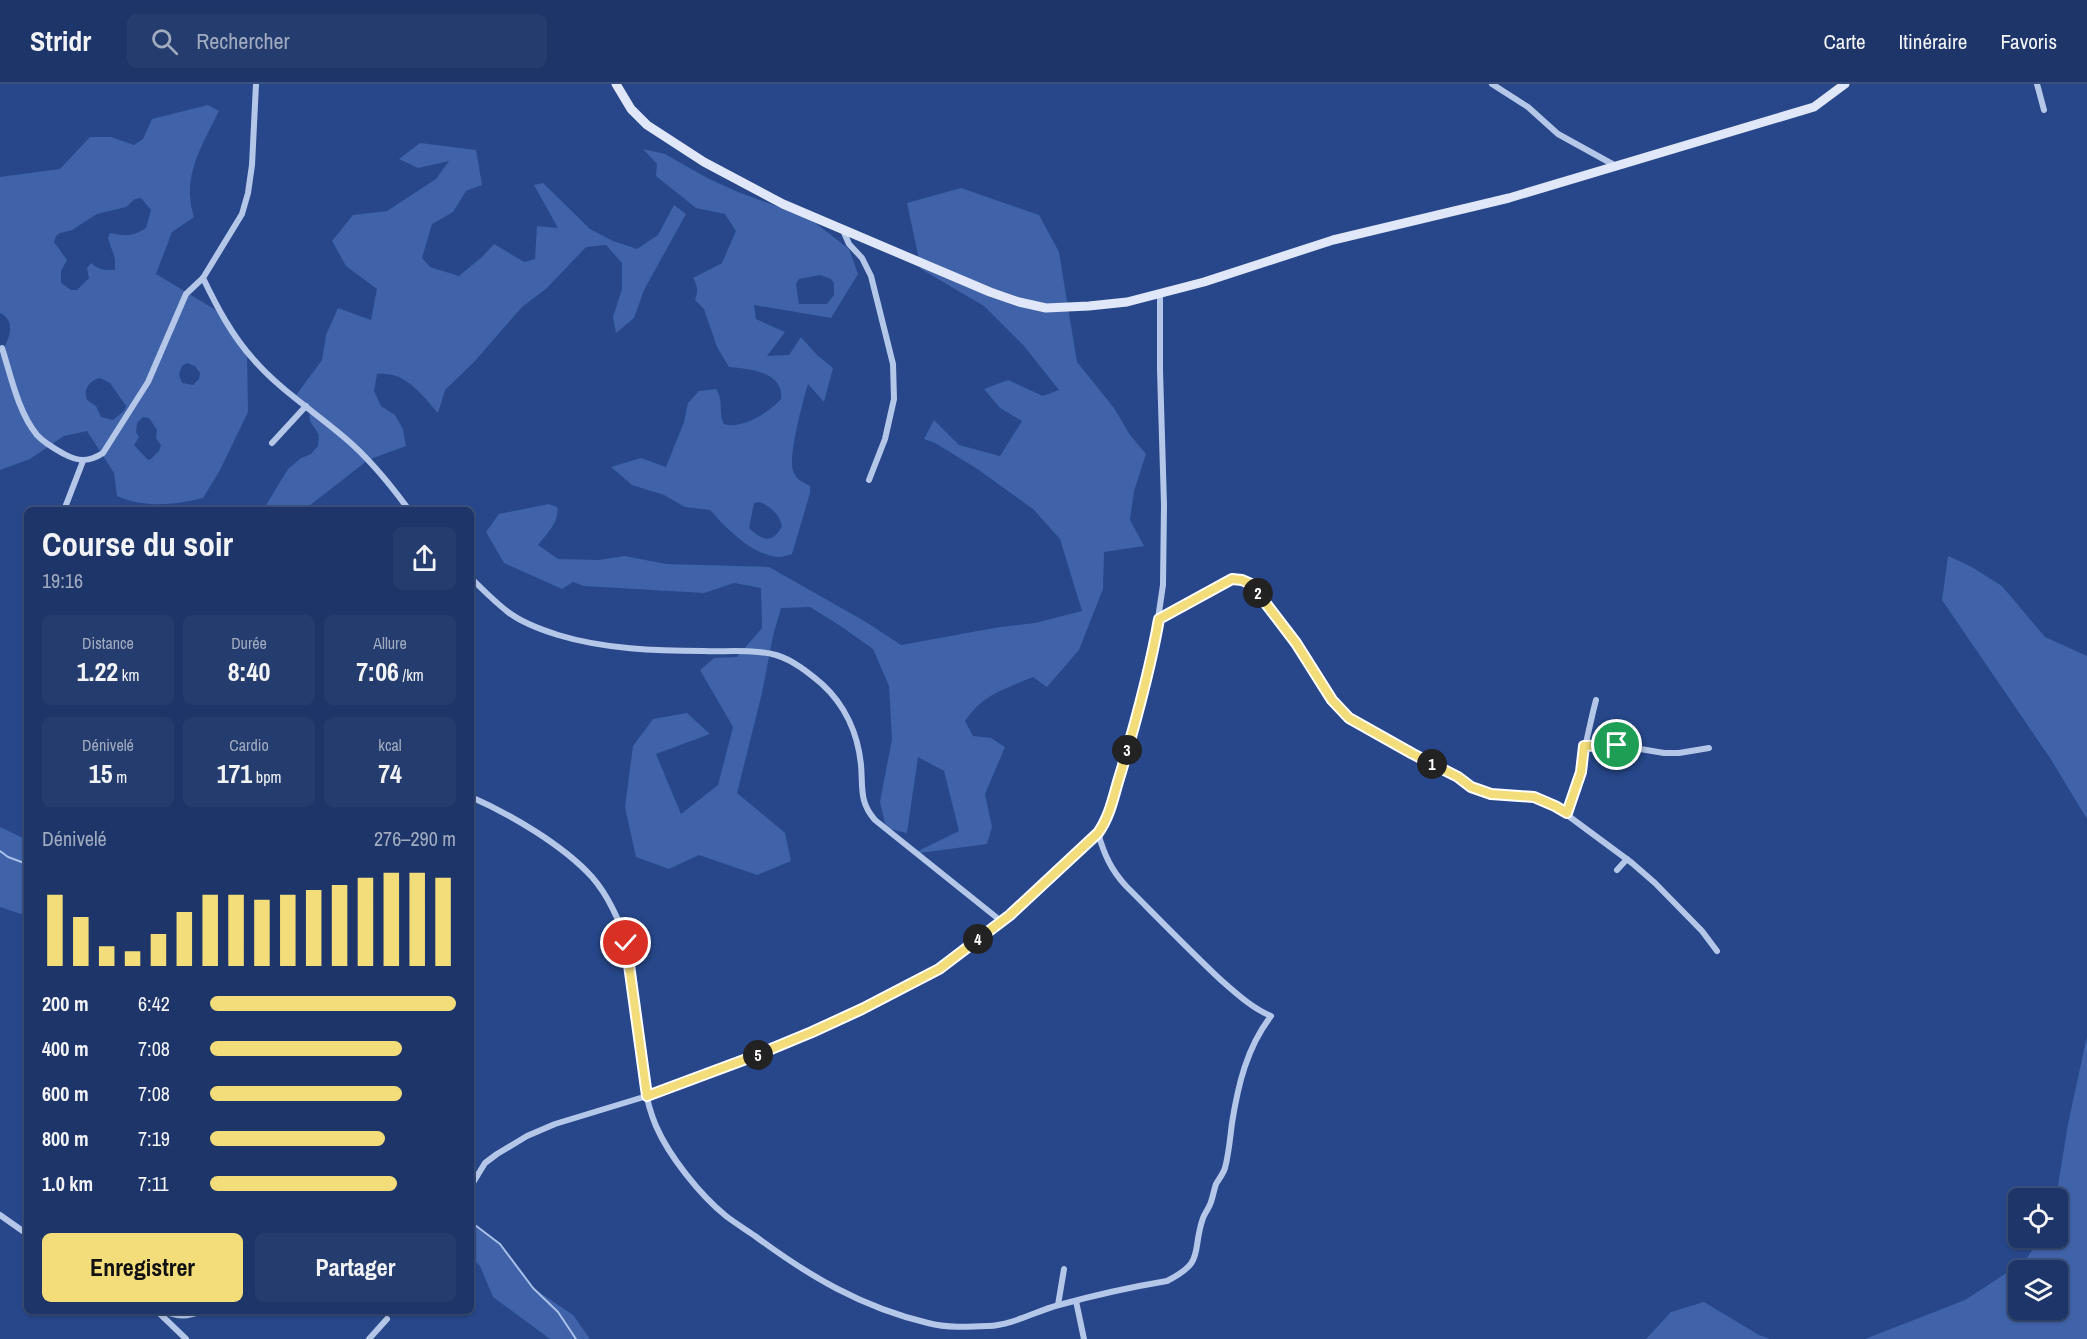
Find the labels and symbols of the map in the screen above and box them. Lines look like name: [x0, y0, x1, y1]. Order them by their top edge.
pin: 2: [1243, 578, 1273, 608]
pin: [1591, 719, 1642, 770]
pin: 3: [1112, 735, 1142, 765]
pin: 1: [1417, 749, 1447, 779]
pin: [600, 917, 651, 968]
pin: 4: [963, 924, 993, 954]
pin: 5: [743, 1040, 773, 1070]

